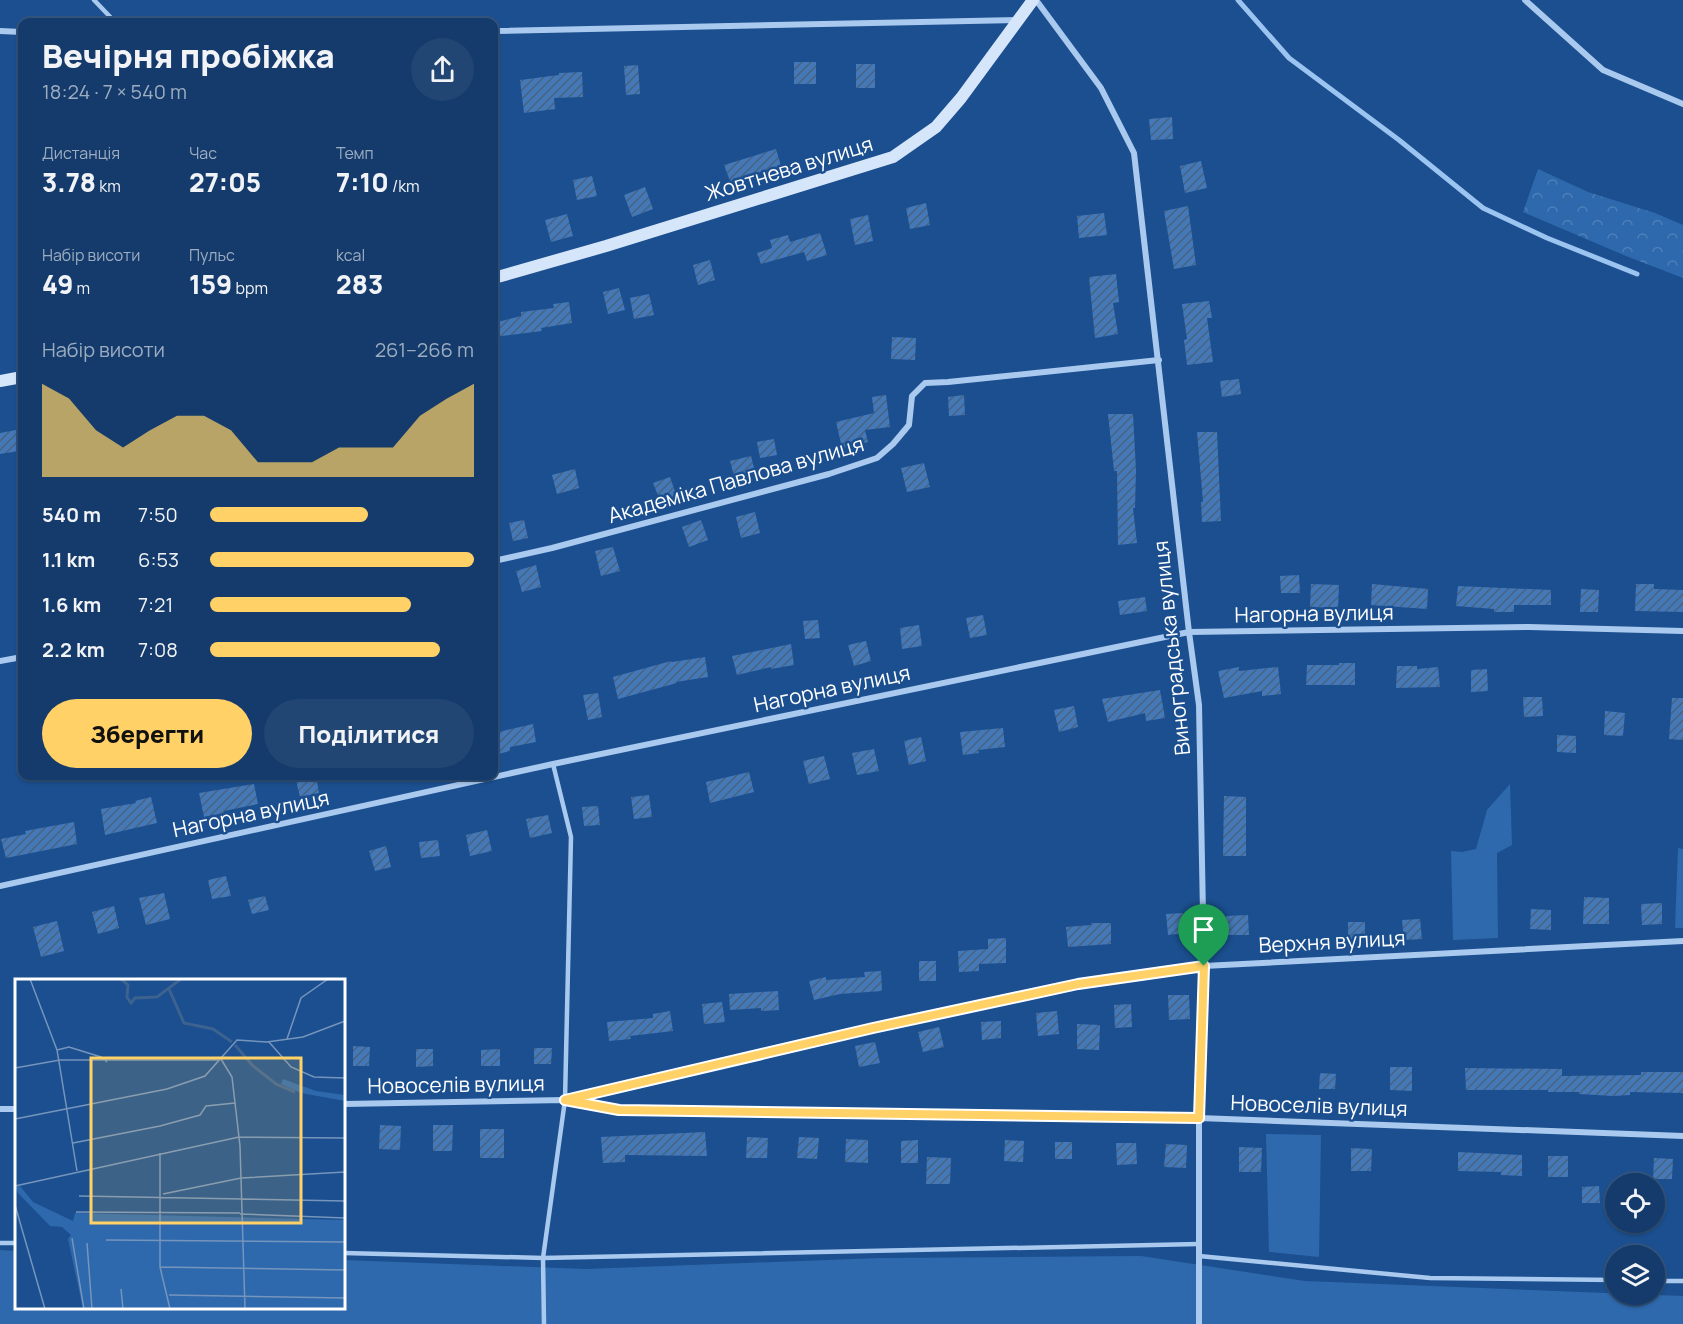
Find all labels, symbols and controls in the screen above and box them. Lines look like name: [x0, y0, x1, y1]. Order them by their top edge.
text: Вечірня пробіжка: [42, 33, 335, 78]
button: share: [411, 38, 474, 101]
text: 18:24 · 7 × 540 m: [42, 78, 187, 105]
street label: Жовтнева вулиця: [701, 129, 876, 207]
text: Дистанція: [42, 142, 120, 164]
text: Час: [189, 142, 217, 164]
text: Темп: [336, 142, 374, 164]
text: 3.78: [42, 164, 96, 200]
text: 27:05: [189, 164, 261, 200]
text: 7:10: [336, 164, 389, 200]
text: km: [96, 175, 121, 197]
text: /km: [389, 175, 420, 197]
text: Набір висоти: [42, 244, 140, 266]
text: Пульс: [189, 244, 235, 266]
text: kcal: [336, 244, 365, 266]
text: 49: [42, 266, 73, 302]
text: 159: [189, 266, 232, 302]
text: 283: [336, 266, 383, 302]
text: m: [73, 277, 90, 299]
text: bpm: [232, 277, 268, 299]
text: Набір висоти: [42, 336, 165, 363]
text: 261–266 m: [375, 336, 474, 363]
street label: Академіка Павлова вулиця: [604, 429, 867, 529]
text: 540 m: [42, 501, 101, 528]
text: 7:50: [138, 501, 178, 528]
street label: Виноградська вулиця: [1146, 539, 1196, 757]
text: 1.1 km: [42, 546, 95, 573]
text: 6:53: [138, 546, 179, 573]
text: 1.6 km: [42, 591, 101, 618]
text: 7:21: [138, 591, 173, 618]
street label: Нагорна вулиця: [1234, 598, 1394, 628]
text: 2.2 km: [42, 636, 105, 663]
text: 7:08: [138, 636, 178, 663]
street label: Нагорна вулиця: [751, 658, 913, 718]
button: Зберегти: [42, 699, 252, 768]
button: Поділитися: [264, 699, 474, 768]
street label: Нагорна вулиця: [170, 783, 332, 843]
pin: [1178, 904, 1229, 966]
icon: arrive: [1187, 913, 1220, 946]
street label: Верхня вулиця: [1258, 923, 1406, 959]
inset map: [15, 979, 345, 1309]
street label: Новоселів вулиця: [367, 1068, 545, 1100]
street label: Новоселів вулиця: [1230, 1088, 1408, 1122]
map controls: [1605, 1173, 1665, 1305]
button: locate: [1605, 1173, 1665, 1233]
button: layers: [1605, 1245, 1665, 1305]

